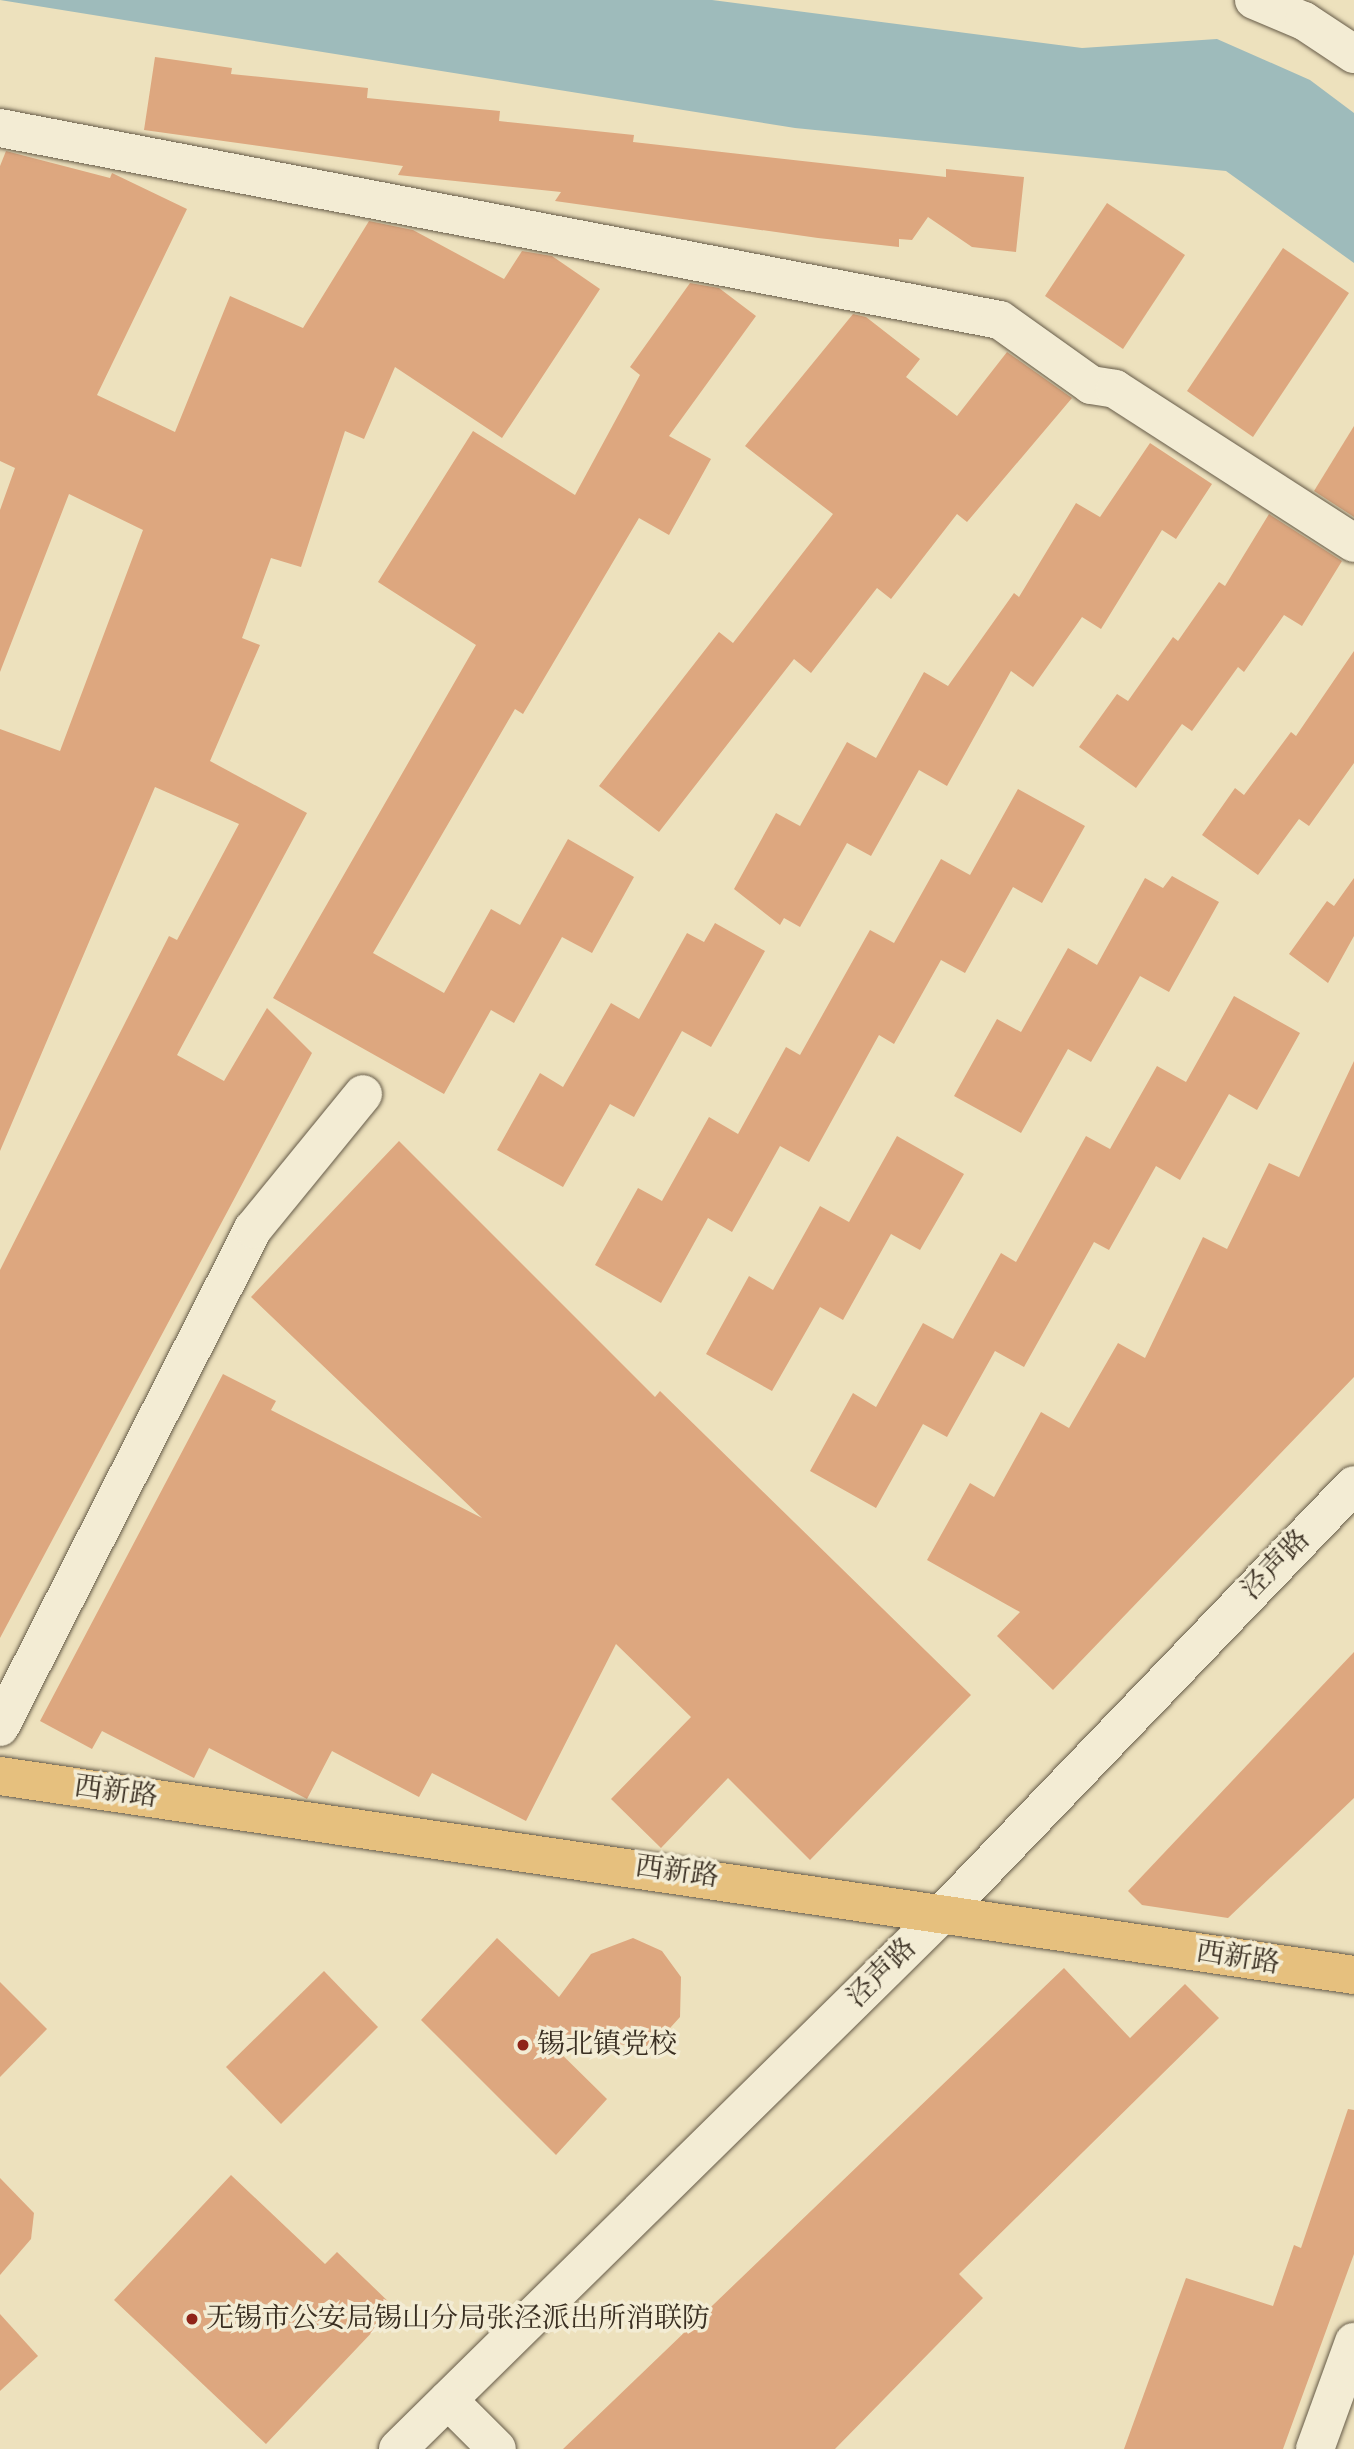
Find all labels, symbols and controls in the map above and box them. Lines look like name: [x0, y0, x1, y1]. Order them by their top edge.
street label: 泾声路: [1235, 1523, 1317, 1607]
street label: 西新路: [72, 1770, 160, 1814]
street label: 西新路: [633, 1850, 721, 1894]
street label: 泾声路: [840, 1931, 924, 2015]
street label: 西新路: [1194, 1935, 1282, 1981]
place label: 锡北镇党校: [537, 2028, 677, 2062]
marker: 锡北镇党校: [515, 2037, 531, 2053]
place label: 无锡市公安局锡山分局张泾派出所消联防: [206, 2302, 710, 2336]
marker: 无锡市公安局锡山分局张泾派出所消联防: [184, 2311, 200, 2327]

